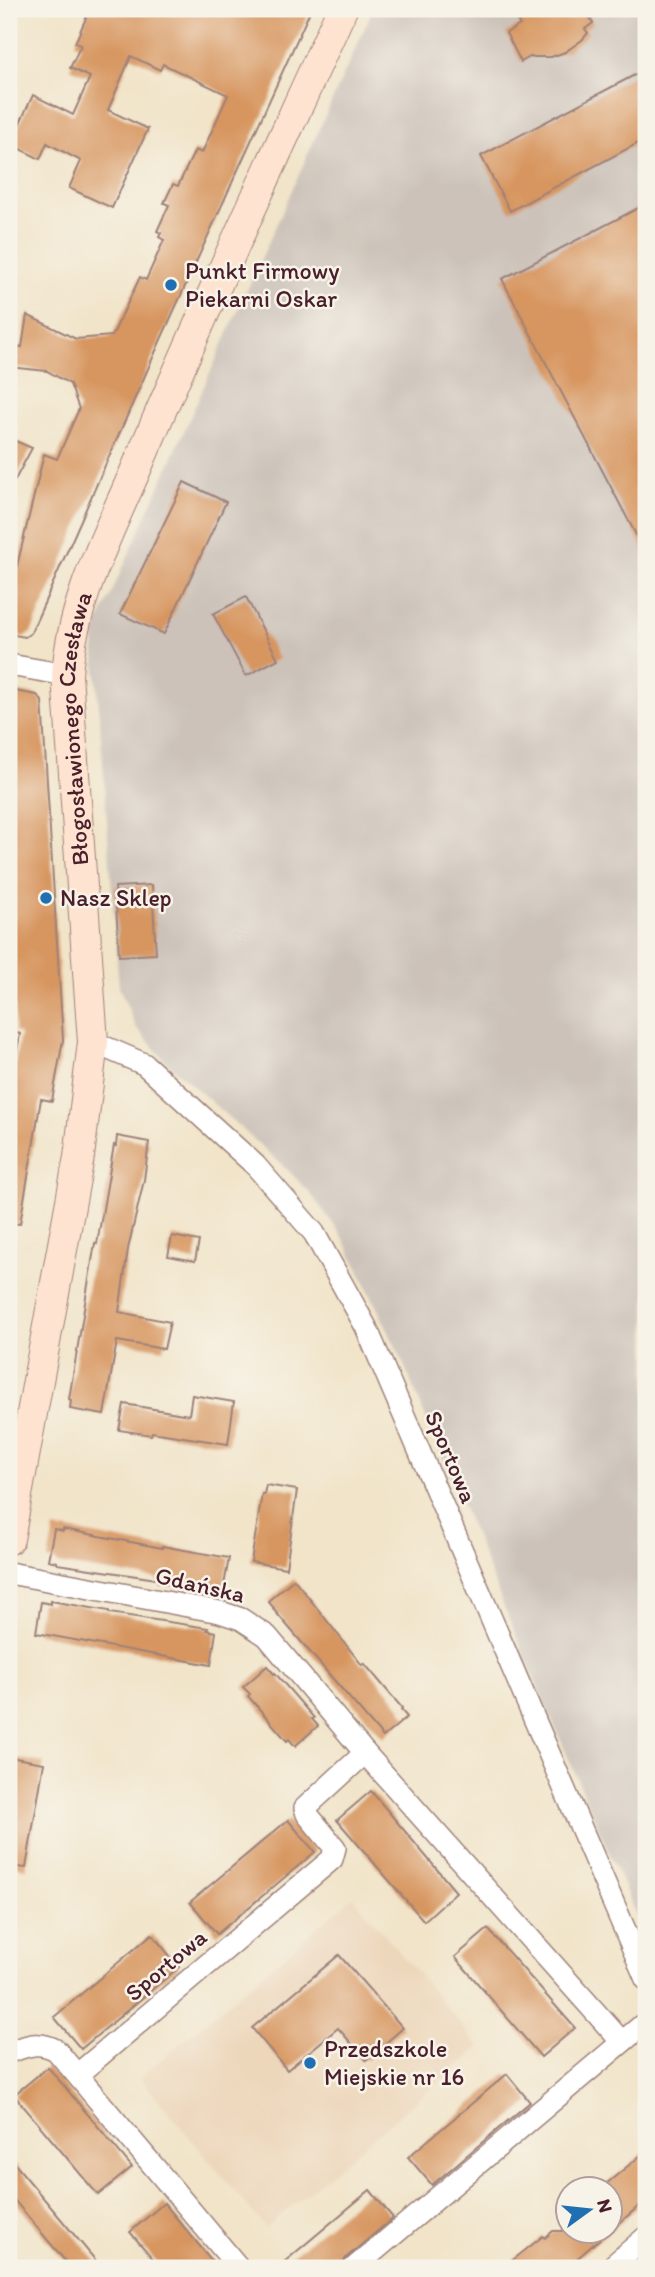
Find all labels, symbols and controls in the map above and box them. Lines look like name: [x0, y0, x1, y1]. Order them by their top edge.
place label: Punkt Firmowy Piekarni Oskar: [185, 256, 339, 313]
marker: Punkt Firmowy Piekarni Oskar: [163, 277, 179, 293]
street label: Błogosławionego Czesława: [52, 587, 98, 867]
place label: Nasz Sklep: [60, 883, 172, 912]
marker: Nasz Sklep: [38, 890, 54, 906]
street label: Sportowa: [419, 1406, 484, 1508]
street label: Gdańska: [153, 1560, 248, 1609]
street label: Sportowa: [119, 1922, 213, 2007]
place label: Przedszkole Miejskie nr 16: [324, 2034, 464, 2091]
marker: Przedszkole Miejskie nr 16: [302, 2055, 318, 2071]
north arrow: [554, 2176, 624, 2246]
text: N: [592, 2197, 618, 2215]

